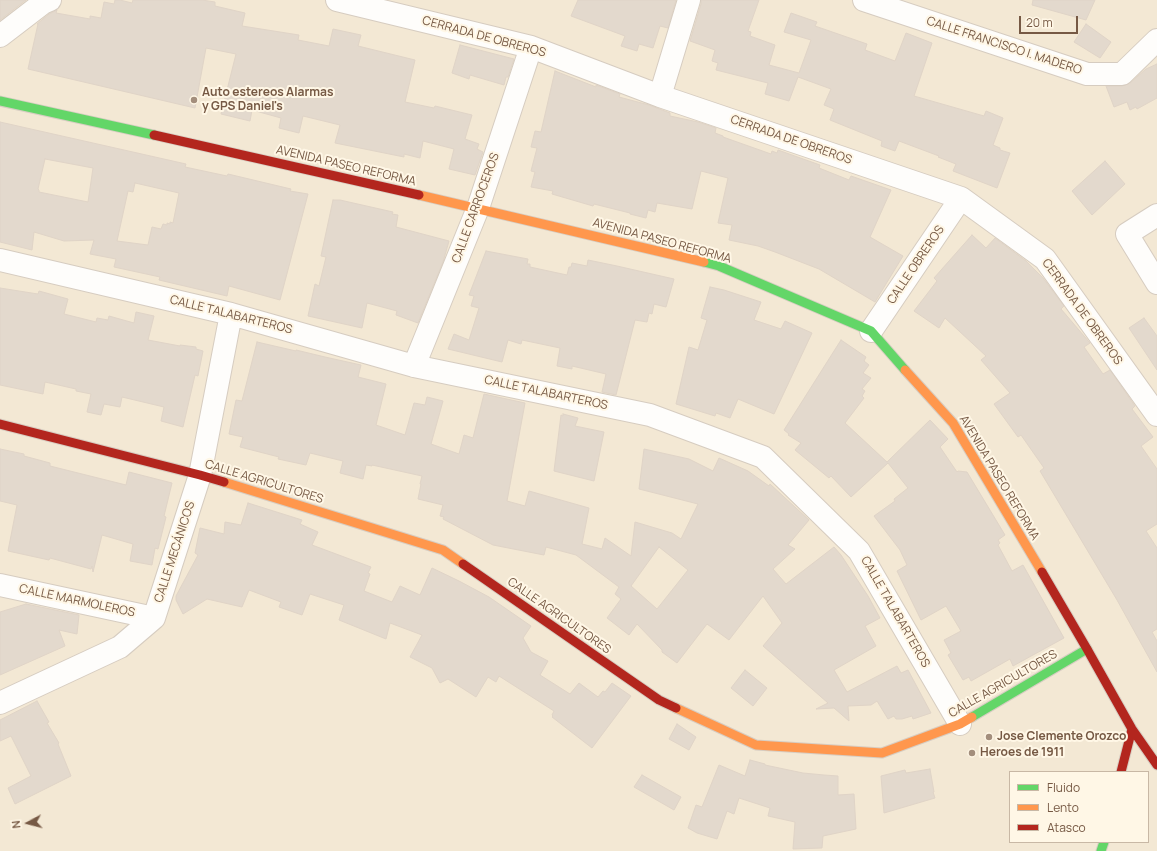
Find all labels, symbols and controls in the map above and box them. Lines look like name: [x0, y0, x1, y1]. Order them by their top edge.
scale bar: [1021, 8, 1080, 34]
street label: CERRADA DE OBREROS: [421, 14, 547, 60]
street label: CALLE FRANCISCO I. MADERO: [925, 14, 1083, 78]
text: 20 m: [1026, 14, 1053, 31]
place label: Auto estereos Alarmas y GPS Daniel's: [202, 86, 333, 114]
marker: Auto estereos Alarmas y GPS Daniel's: [189, 95, 199, 105]
street label: CERRADA DE OBREROS: [728, 112, 854, 168]
street label: AVENIDA PASEO REFORMA: [275, 143, 417, 189]
street label: CALLE CARROCEROS: [449, 151, 503, 265]
street label: AVENIDA PASEO REFORMA: [591, 216, 733, 266]
street label: CALLE OBREROS: [884, 223, 948, 307]
street label: CERRADA DE OBREROS: [1039, 256, 1125, 368]
street label: CALLE TALABARTEROS: [168, 293, 294, 337]
street label: CALLE TALABARTEROS: [483, 373, 609, 413]
street label: AVENIDA PASEO REFORMA: [956, 413, 1042, 543]
street label: CALLE AGRICULTORES: [203, 457, 325, 507]
street label: CALLE MECÁNICOS: [152, 500, 198, 604]
street label: CALLE TALABARTEROS: [857, 554, 933, 670]
street label: CALLE AGRICULTORES: [505, 575, 613, 657]
street label: CALLE MARMOLEROS: [18, 582, 136, 620]
street label: CALLE AGRICULTORES: [946, 647, 1060, 721]
place label: Jose Clemente Orozco: [997, 730, 1126, 744]
marker: Jose Clemente Orozco: [984, 732, 994, 742]
place label: Heroes de 1911: [980, 746, 1064, 760]
marker: Heroes de 1911: [967, 748, 977, 758]
legend: [1009, 771, 1149, 843]
text: Fluido: [1047, 779, 1080, 796]
text: Lento: [1047, 799, 1079, 816]
north arrow: [8, 803, 48, 843]
text: Atasco: [1047, 819, 1086, 836]
text: N: [8, 820, 24, 829]

